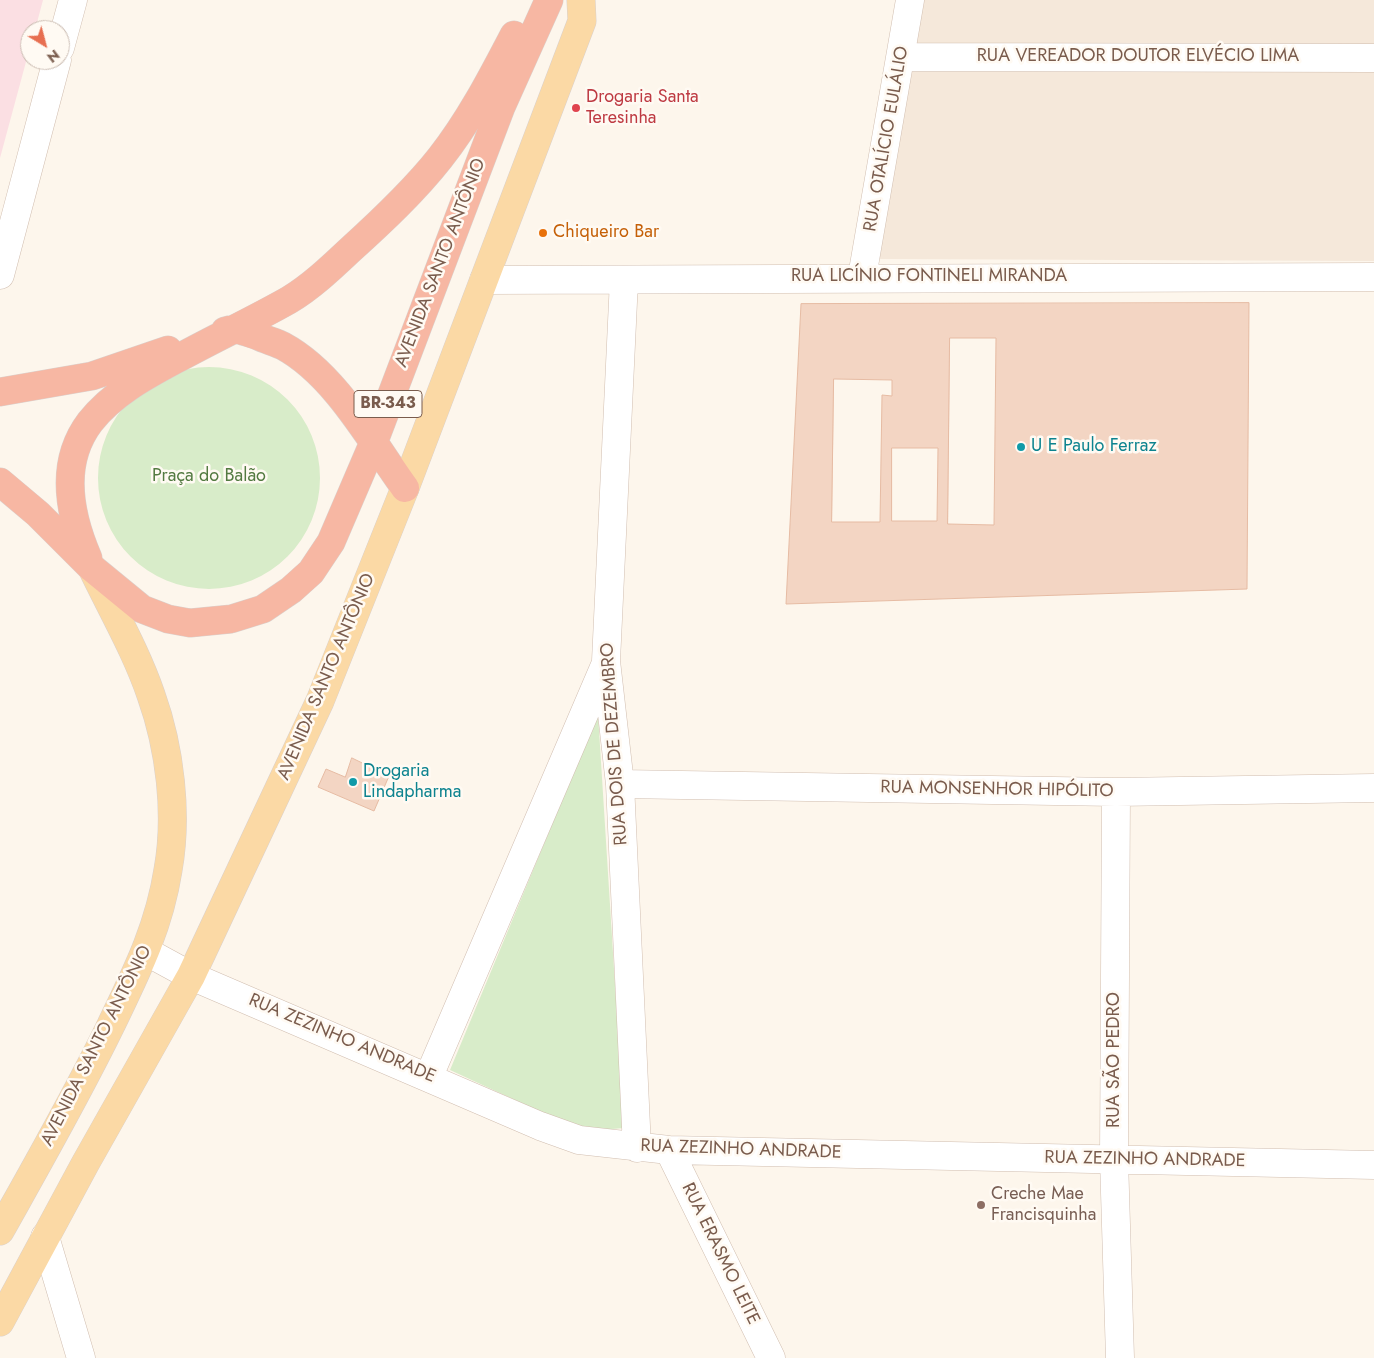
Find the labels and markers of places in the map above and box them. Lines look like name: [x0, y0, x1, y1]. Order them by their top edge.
place label: Drogaria Santa Teresinha: [586, 87, 699, 130]
marker: Drogaria Santa Teresinha: [570, 102, 582, 114]
place label: Chiqueiro Bar: [553, 222, 659, 244]
marker: Chiqueiro Bar: [537, 227, 549, 239]
place label: U E Paulo Ferraz: [1031, 436, 1157, 458]
marker: U E Paulo Ferraz: [1015, 441, 1027, 453]
place label: Drogaria Lindapharma: [363, 761, 461, 804]
marker: Drogaria Lindapharma: [347, 776, 359, 788]
place label: Creche Mae Francisquinha: [991, 1184, 1096, 1226]
marker: Creche Mae Francisquinha: [975, 1199, 987, 1211]

